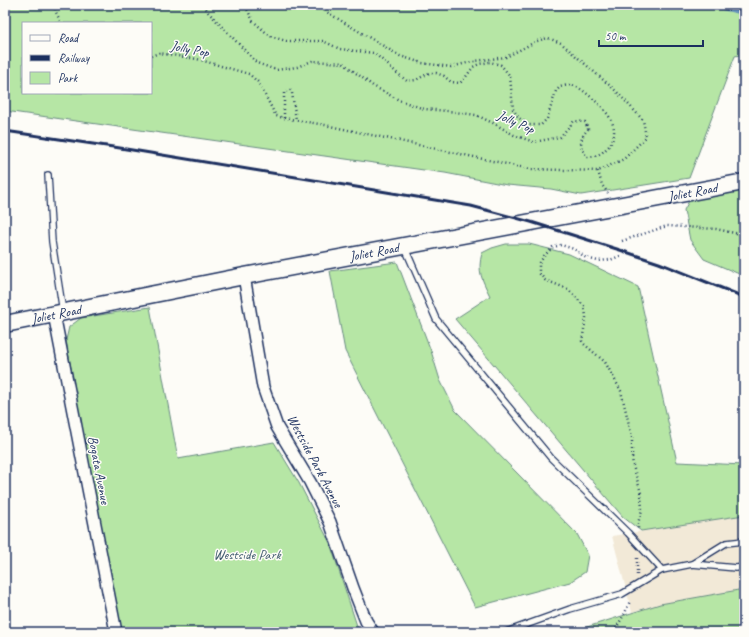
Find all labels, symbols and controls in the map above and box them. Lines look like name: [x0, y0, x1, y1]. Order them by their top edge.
legend: [22, 22, 152, 94]
scale bar: [599, 22, 703, 48]
text: 50 m: [605, 28, 627, 44]
text: Road: [58, 30, 80, 46]
street label: Jolly Pop: [168, 37, 211, 61]
text: Railway: [58, 50, 90, 66]
text: Park: [58, 70, 79, 86]
street label: Jolly Pop: [494, 106, 538, 138]
street label: Joliet Road: [665, 178, 721, 205]
street label: Joliet Road: [347, 238, 403, 265]
street label: Joliet Road: [29, 300, 85, 327]
street label: Westside Park Avenue: [283, 412, 347, 512]
street label: Bogata Avenue: [84, 435, 114, 507]
park label: Westside Park: [213, 546, 281, 563]

